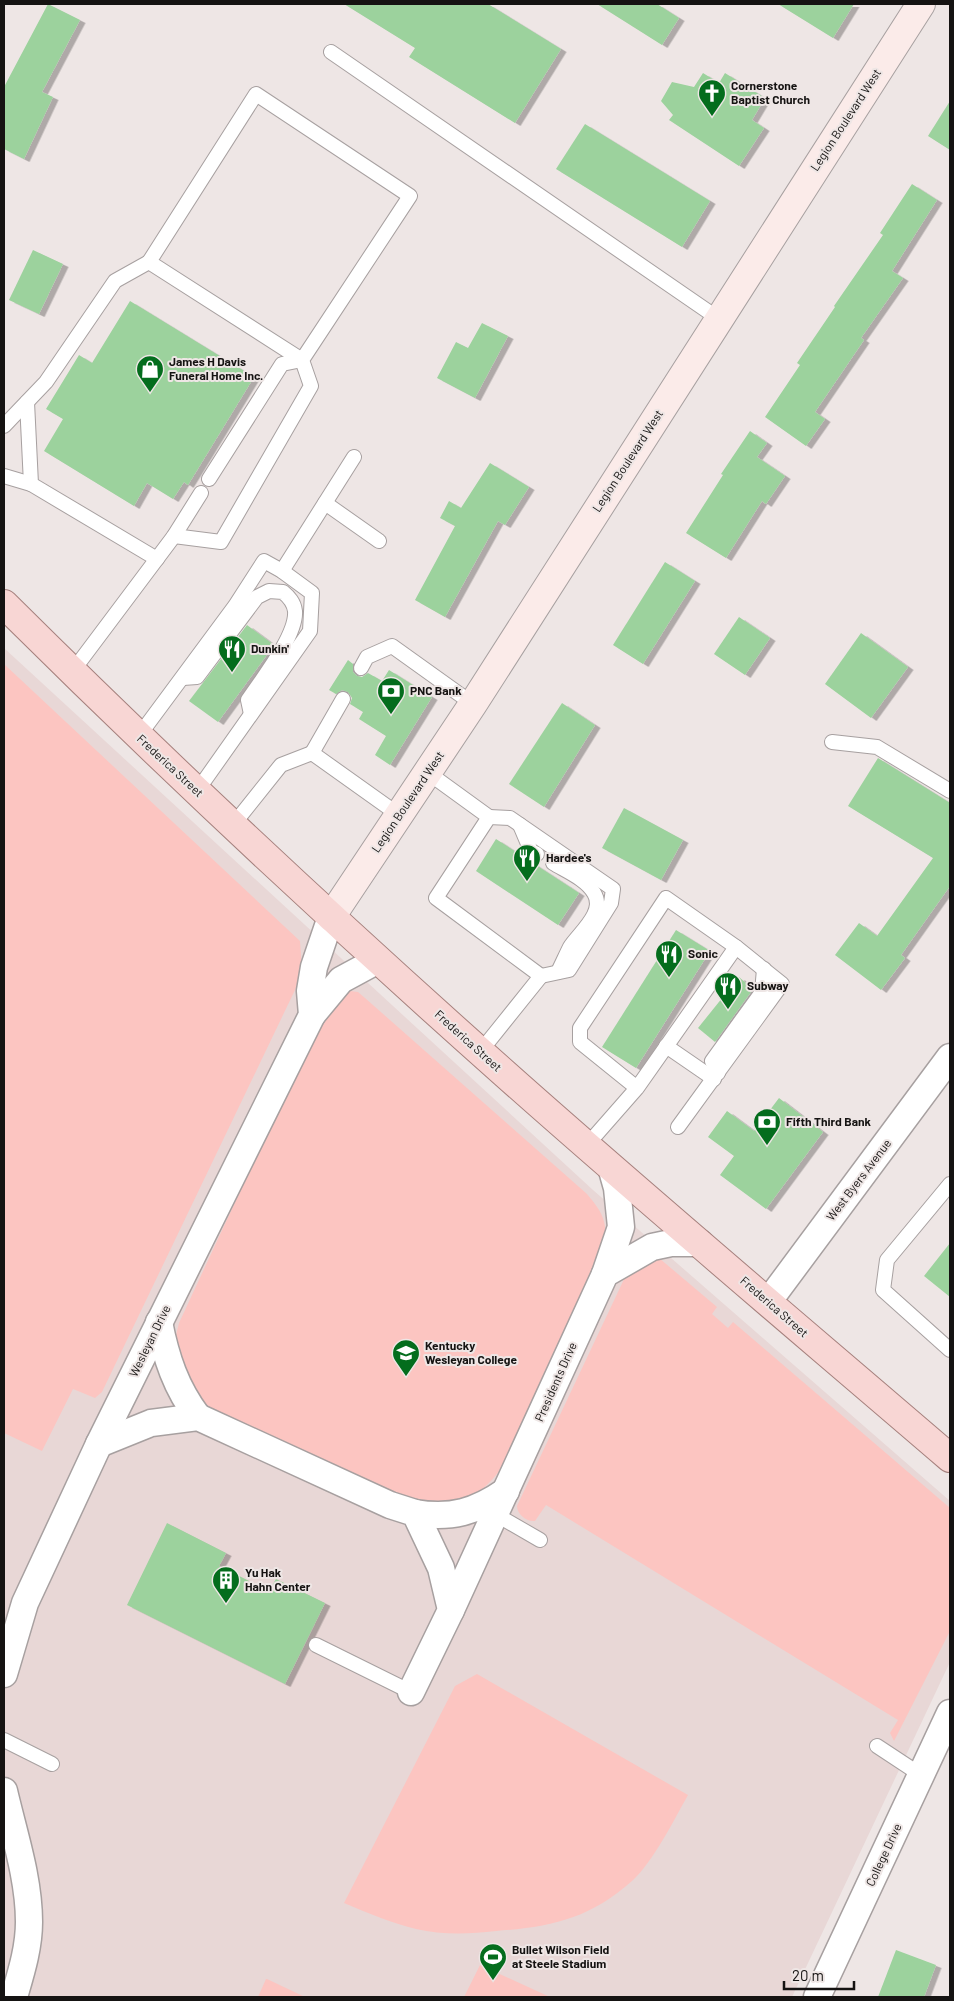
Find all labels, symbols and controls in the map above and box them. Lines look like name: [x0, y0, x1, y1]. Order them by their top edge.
street label: Legion Boulevard West: [807, 66, 883, 173]
church icon: Cornerstone Baptist Church: [697, 78, 727, 117]
place label: Cornerstone Baptist Church: [731, 78, 810, 106]
shop icon: James H Davis Funeral Home Inc.: [135, 354, 165, 393]
place label: James H Davis Funeral Home Inc.: [169, 354, 263, 382]
street label: Legion Boulevard West: [589, 407, 665, 514]
restaurant icon: Dunkin': [217, 634, 247, 673]
place label: Dunkin': [251, 641, 289, 655]
bank icon: PNC Bank: [376, 676, 406, 715]
place label: PNC Bank: [410, 683, 462, 697]
street label: Frederica Street: [135, 731, 207, 799]
street label: Legion Boulevard West: [368, 748, 446, 855]
restaurant icon: Hardee's: [512, 843, 542, 882]
place label: Hardee's: [546, 850, 591, 864]
restaurant icon: Sonic: [654, 939, 684, 978]
place label: Sonic: [688, 946, 718, 960]
restaurant icon: Subway: [713, 971, 743, 1010]
place label: Subway: [747, 978, 789, 992]
street label: Frederica Street: [432, 1007, 505, 1074]
bank icon: Fifth Third Bank: [752, 1107, 782, 1146]
place label: Fifth Third Bank: [786, 1114, 872, 1128]
street label: West Byers Avenue: [823, 1136, 893, 1223]
street label: Frederica Street: [738, 1273, 811, 1340]
street label: Wesleyan Drive: [126, 1302, 173, 1379]
school or university icon: Kentucky Wesleyan College: [391, 1338, 421, 1377]
place label: Kentucky Wesleyan College: [425, 1338, 517, 1366]
street label: Presidents Drive: [531, 1340, 579, 1423]
building icon: Yu Hak Hahn Center: [211, 1565, 241, 1604]
place label: Yu Hak Hahn Center: [245, 1565, 311, 1593]
street label: College Drive: [862, 1821, 904, 1888]
sports icon: Bullet Wilson Field at Steele Stadium: [478, 1942, 508, 1981]
place label: Bullet Wilson Field at Steele Stadium: [512, 1942, 610, 1970]
scale bar: [784, 1958, 854, 1990]
text: 20 m: [792, 1966, 824, 1984]

